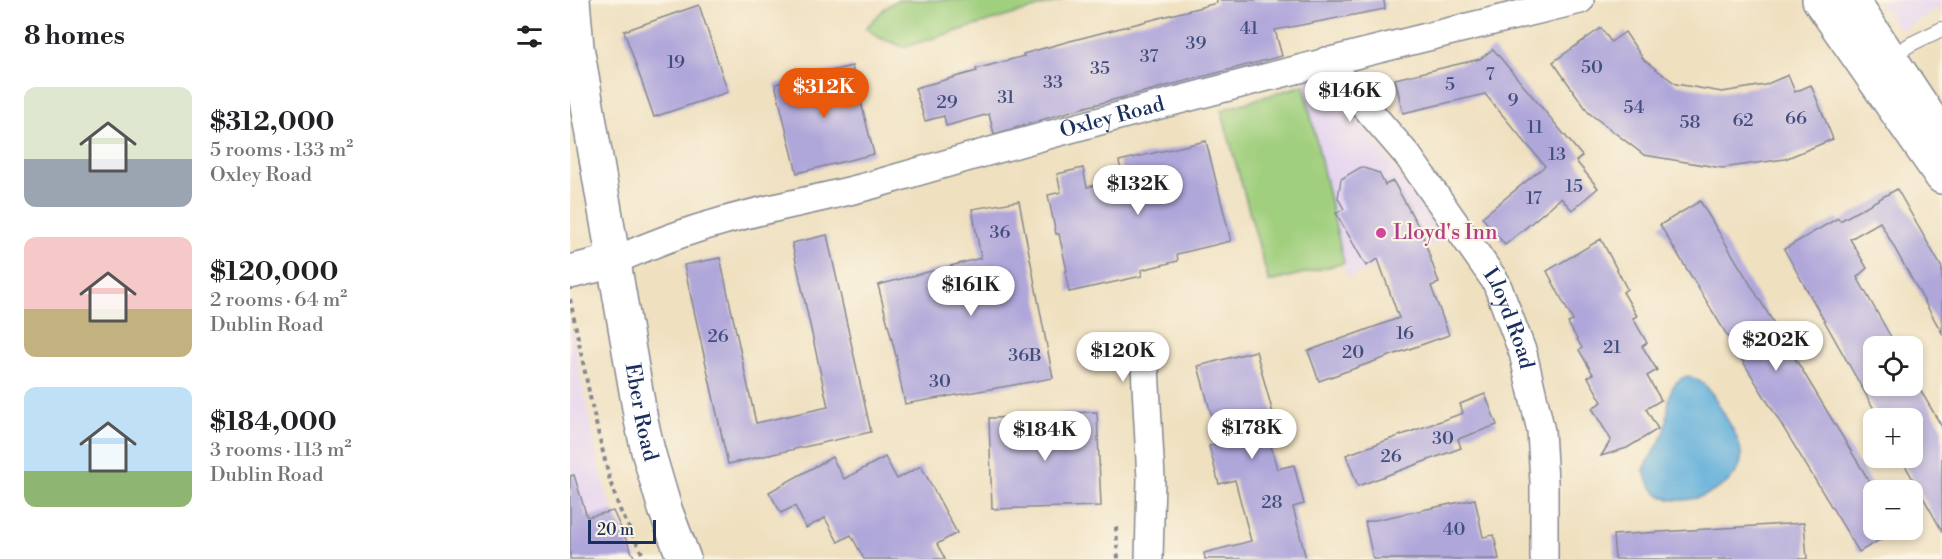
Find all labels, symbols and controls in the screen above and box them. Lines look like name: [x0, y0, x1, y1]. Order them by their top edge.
house number: 41: [1240, 17, 1258, 40]
text: 8 homes: [24, 20, 125, 52]
icon: filters: [513, 20, 546, 53]
house number: 39: [1186, 32, 1207, 55]
house number: 37: [1140, 45, 1158, 68]
house number: 19: [667, 51, 685, 74]
house number: 50: [1581, 56, 1603, 79]
house number: 35: [1090, 57, 1110, 80]
house number: 7: [1485, 63, 1495, 86]
pin: $312K: [782, 68, 866, 119]
house number: 33: [1043, 71, 1063, 94]
pin: $146K: [1308, 72, 1392, 123]
house number: 5: [1445, 73, 1455, 96]
text: $312K: [793, 75, 855, 100]
text: $146K: [1319, 79, 1381, 104]
house number: 31: [997, 86, 1015, 109]
house number: 9: [1508, 89, 1519, 112]
house number: 29: [936, 91, 958, 114]
street label: Oxley Road: [1057, 91, 1167, 144]
house number: 54: [1624, 96, 1645, 119]
text: $312,000: [210, 106, 334, 138]
house number: 66: [1785, 107, 1807, 130]
house number: 62: [1732, 109, 1754, 132]
icon: home: [72, 111, 144, 183]
house number: 58: [1680, 111, 1700, 134]
house number: 11: [1527, 116, 1543, 139]
text: 5 rooms · 133 m²: [210, 138, 353, 163]
house number: 13: [1548, 143, 1566, 166]
text: Oxley Road: [210, 163, 312, 188]
pin: $132K: [1096, 165, 1180, 216]
text: $132K: [1107, 172, 1169, 197]
house number: 15: [1565, 175, 1583, 198]
house number: 17: [1526, 187, 1542, 210]
place label: Lloyd's Inn: [1393, 220, 1498, 246]
house number: 36: [990, 221, 1011, 244]
marker: Lloyd's Inn: [1374, 226, 1388, 240]
text: $120,000: [210, 256, 338, 288]
icon: home: [72, 261, 144, 333]
street label: Lloyd Road: [1477, 263, 1539, 372]
pin: $161K: [929, 266, 1013, 317]
text: $161K: [942, 273, 1000, 298]
text: 2 rooms · 64 m²: [210, 288, 347, 313]
text: Dublin Road: [210, 313, 323, 338]
pin: $202K: [1734, 321, 1818, 372]
house number: 16: [1396, 322, 1414, 345]
house number: 26: [707, 325, 729, 348]
text: $202K: [1742, 328, 1810, 353]
pin: $120K: [1081, 332, 1165, 383]
house number: 21: [1603, 336, 1621, 359]
map controls: [1863, 336, 1923, 540]
button: locate: [1863, 336, 1923, 396]
text: $120K: [1090, 339, 1156, 364]
house number: 20: [1342, 341, 1364, 364]
house number: 36B: [1008, 344, 1042, 367]
street label: Eber Road: [619, 361, 663, 465]
house number: 30: [929, 370, 951, 393]
text: $184,000: [210, 406, 337, 438]
button: +: [1863, 408, 1923, 468]
pin: $178K: [1210, 409, 1294, 460]
icon: home: [72, 411, 144, 483]
pin: $184K: [1003, 411, 1087, 462]
text: $178K: [1222, 416, 1282, 441]
text: $184K: [1013, 418, 1077, 443]
house number: 30: [1432, 427, 1454, 450]
text: 3 rooms · 113 m²: [210, 438, 351, 463]
house number: 26: [1380, 445, 1402, 468]
text: Dublin Road: [210, 463, 323, 488]
button: −: [1863, 480, 1923, 540]
house number: 28: [1261, 491, 1283, 514]
scale bar: [588, 517, 656, 544]
house number: 40: [1443, 518, 1465, 541]
text: 20 m: [597, 520, 634, 540]

